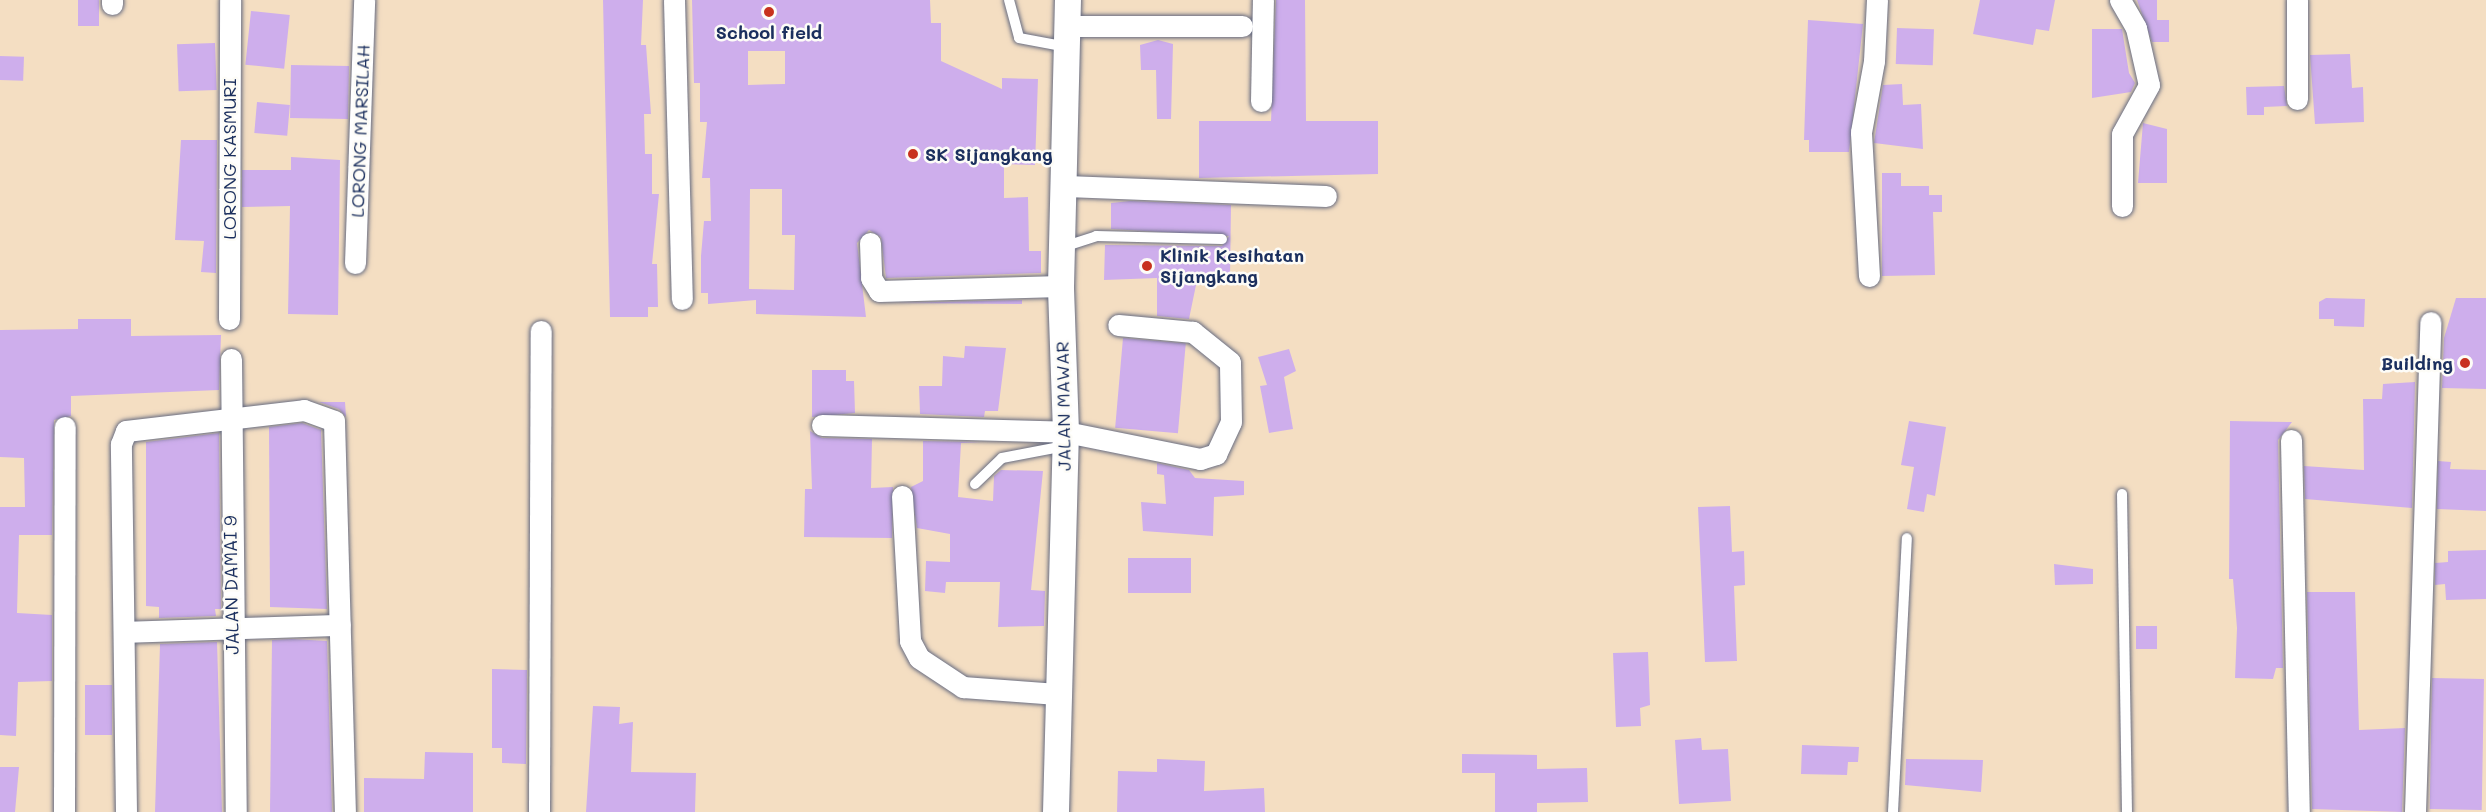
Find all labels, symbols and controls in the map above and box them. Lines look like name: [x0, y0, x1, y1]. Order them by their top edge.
marker: School field: [762, 5, 776, 19]
place label: School field: [716, 21, 822, 43]
street label: LORONG MARSILAH: [346, 44, 374, 218]
street label: LORONG KASMURI: [218, 78, 240, 240]
place label: SK Sijangkang: [925, 143, 1053, 165]
marker: SK Sijangkang: [906, 147, 920, 161]
place label: Klinik Kesihatan Sijangkang: [1160, 245, 1304, 288]
marker: Klinik Kesihatan Sijangkang: [1138, 257, 1156, 275]
street label: JALAN MAWAR: [1051, 341, 1075, 471]
place label: Building: [2381, 352, 2453, 374]
marker: Building: [2458, 356, 2472, 370]
street label: JALAN DAMAI 9: [219, 515, 243, 655]

